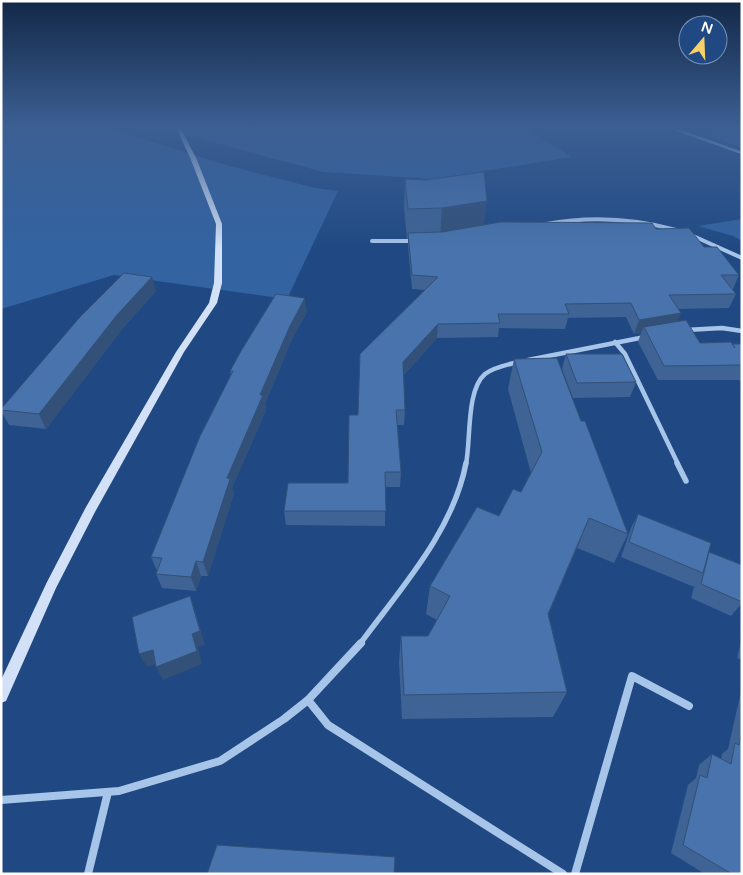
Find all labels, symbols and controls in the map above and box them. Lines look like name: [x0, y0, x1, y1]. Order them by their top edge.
north arrow: [678, 15, 728, 65]
text: N: [699, 18, 715, 38]

